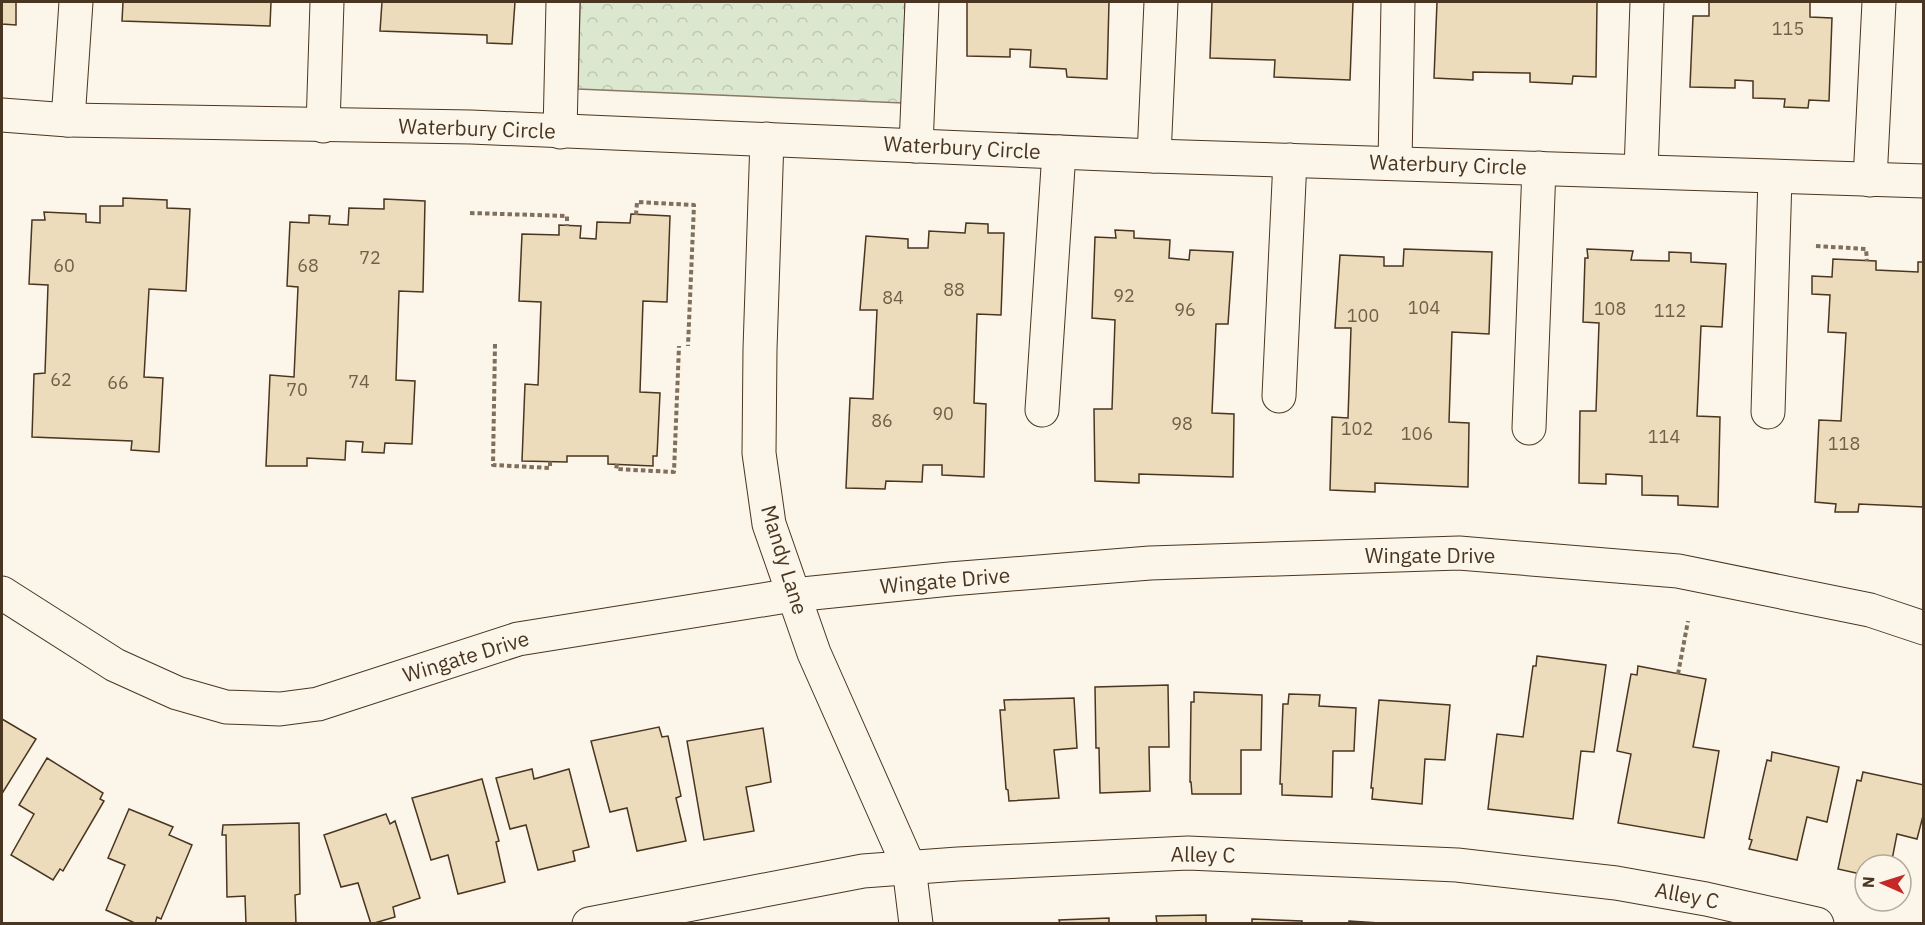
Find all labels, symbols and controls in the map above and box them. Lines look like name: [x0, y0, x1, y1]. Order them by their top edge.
house number: 115: [1772, 17, 1804, 40]
street label: Waterbury Circle: [398, 111, 556, 145]
street label: Waterbury Circle: [883, 129, 1041, 165]
street label: Waterbury Circle: [1369, 147, 1527, 181]
house number: 72: [359, 246, 381, 269]
house number: 60: [53, 254, 75, 277]
house number: 68: [297, 254, 319, 277]
house number: 88: [943, 278, 965, 301]
house number: 92: [1113, 284, 1135, 307]
house number: 84: [882, 286, 904, 309]
house number: 104: [1408, 296, 1440, 319]
house number: 108: [1594, 297, 1626, 320]
house number: 96: [1174, 298, 1196, 321]
house number: 112: [1654, 299, 1686, 322]
house number: 100: [1347, 304, 1379, 327]
house number: 62: [50, 368, 72, 391]
house number: 74: [348, 370, 370, 393]
house number: 66: [107, 371, 129, 394]
house number: 70: [286, 378, 308, 401]
house number: 90: [932, 402, 954, 425]
house number: 86: [871, 409, 893, 432]
house number: 98: [1171, 412, 1193, 435]
house number: 102: [1341, 417, 1373, 440]
house number: 106: [1401, 422, 1433, 445]
house number: 114: [1648, 425, 1680, 448]
house number: 118: [1828, 432, 1860, 455]
street label: Mandy Lane: [755, 502, 815, 618]
street label: Wingate Drive: [1365, 541, 1495, 569]
street label: Wingate Drive: [879, 560, 1011, 600]
street label: Wingate Drive: [399, 624, 532, 689]
street label: Alley C: [1170, 839, 1236, 869]
north arrow: [1853, 853, 1913, 913]
street label: Alley C: [1653, 875, 1722, 915]
text: N: [1858, 876, 1878, 889]

